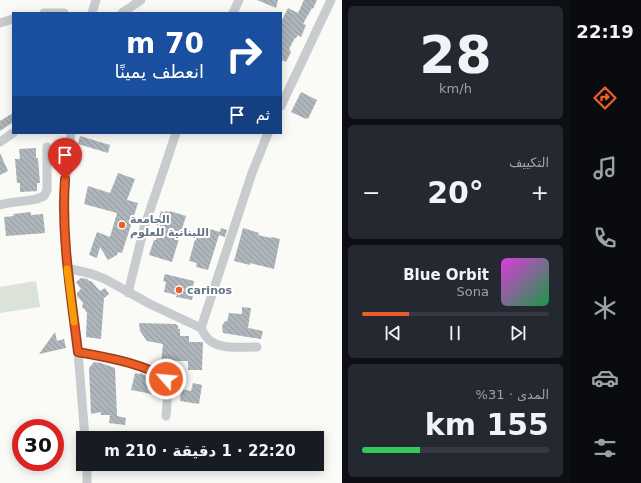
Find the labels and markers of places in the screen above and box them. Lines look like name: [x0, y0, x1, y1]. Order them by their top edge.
pin: [48, 138, 82, 179]
place label: الجامعة اللبنانية للعلوم: [130, 213, 209, 239]
marker: الجامعة اللبنانية للعلوم: [117, 220, 127, 230]
place label: carinos: [187, 284, 233, 297]
marker: carinos: [174, 285, 184, 295]

